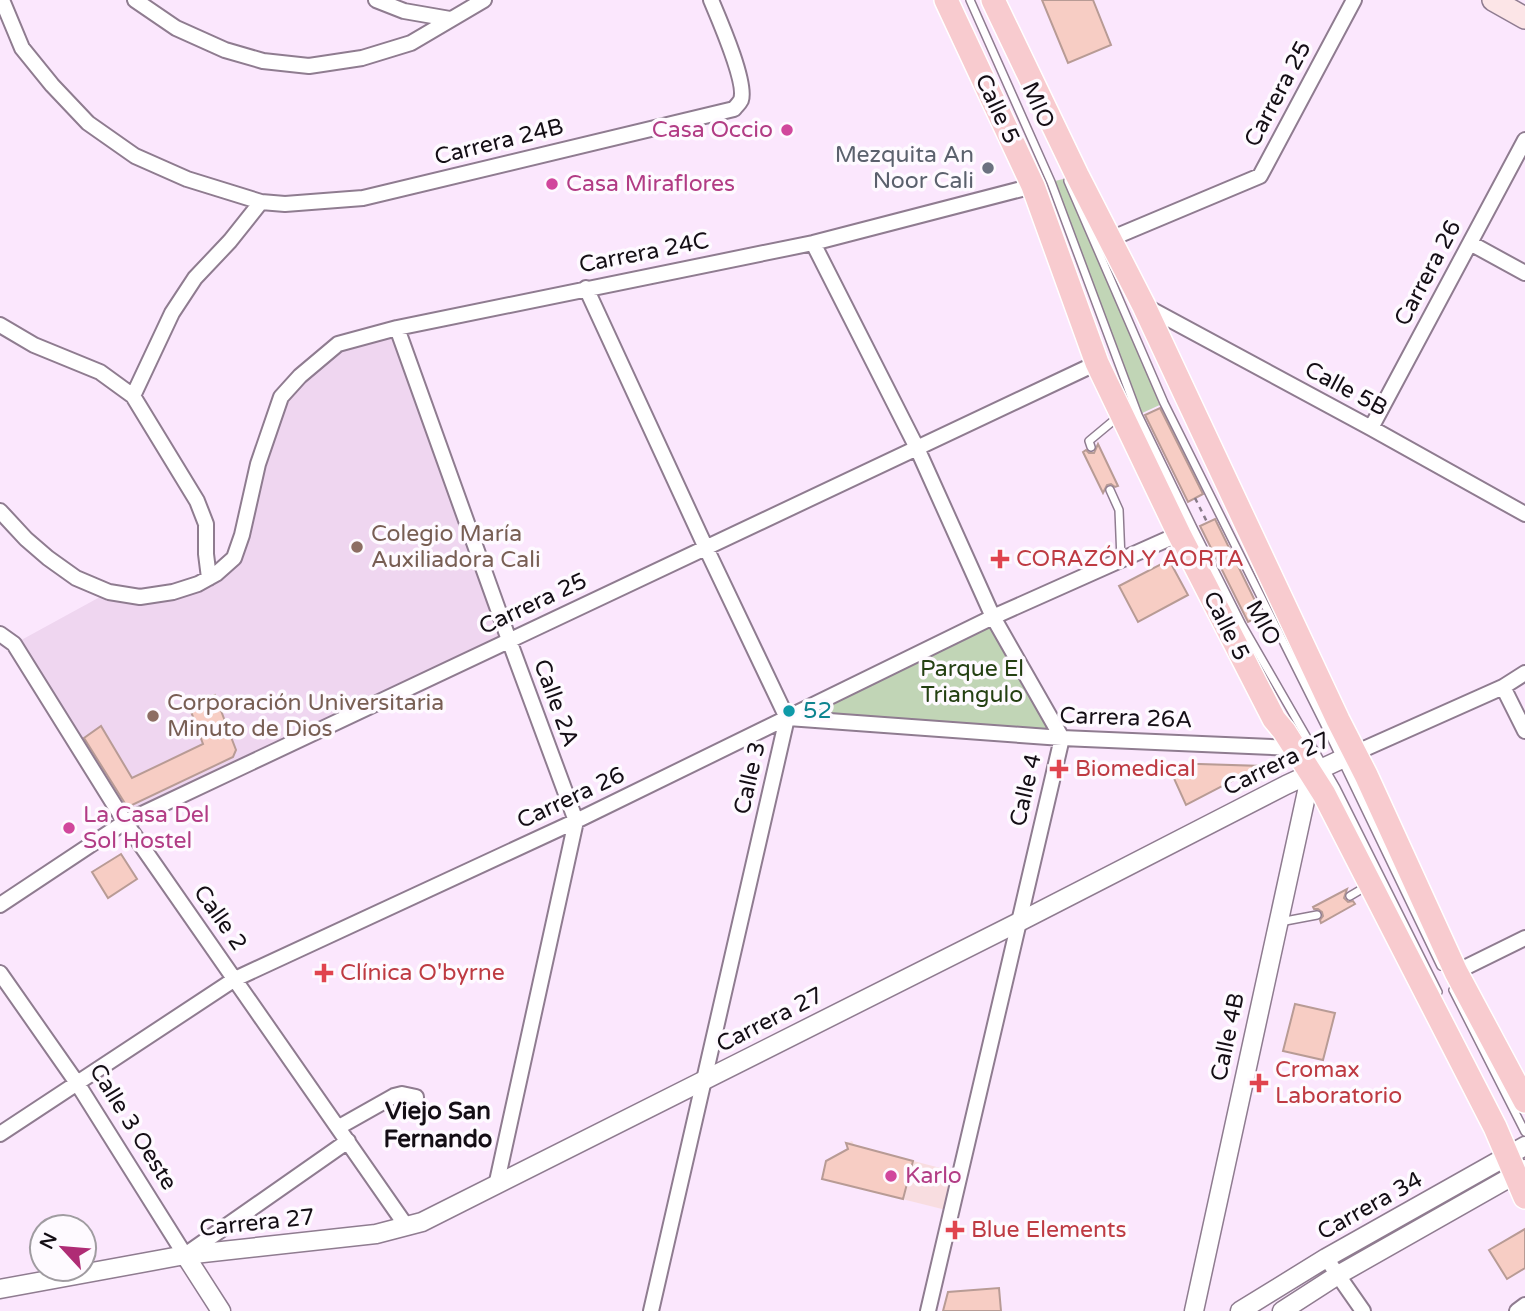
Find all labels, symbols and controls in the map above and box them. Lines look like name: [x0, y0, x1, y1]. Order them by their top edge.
street label: Carrera 25: [1238, 36, 1318, 152]
street label: Calle 5: [969, 70, 1025, 148]
street label: MIO: [1016, 78, 1060, 132]
street label: Carrera 24B: [432, 112, 566, 172]
place label: Casa Occio: [652, 116, 773, 144]
marker: Casa Occio: [779, 122, 795, 138]
place label: Mezquita An Noor Cali: [835, 141, 974, 195]
marker: Mezquita An Noor Cali: [980, 160, 996, 176]
place label: Casa Miraflores: [566, 170, 735, 198]
marker: Casa Miraflores: [544, 176, 560, 192]
street label: Carrera 26: [1388, 215, 1468, 331]
street label: Carrera 24C: [577, 227, 711, 279]
street label: Calle 5B: [1300, 356, 1392, 422]
place label: Colegio María Auxiliadora Cali: [371, 520, 541, 574]
marker: Colegio María Auxiliadora Cali: [349, 539, 365, 555]
place label: CORAZÓN Y AORTA: [1016, 545, 1244, 573]
marker: CORAZÓN Y AORTA: [990, 549, 1010, 569]
street label: Carrera 25: [475, 567, 591, 641]
street label: Calle 5: [1197, 587, 1255, 665]
street label: MIO: [1239, 595, 1287, 651]
street label: Calle 2A: [527, 655, 585, 751]
park label: Parque El Triangulo: [920, 655, 1024, 709]
place label: Corporación Universitaria Minuto de Dios: [167, 689, 444, 743]
place label: 52: [803, 697, 832, 725]
street label: Carrera 26A: [1059, 702, 1193, 734]
marker: 52: [781, 703, 797, 719]
marker: Corporación Universitaria Minuto de Dios: [145, 708, 161, 724]
street label: Carrera 27: [1219, 726, 1335, 802]
street label: Calle 3: [728, 739, 772, 817]
street label: Calle 4: [1004, 751, 1048, 829]
place label: Biomedical: [1075, 755, 1196, 783]
marker: Biomedical: [1049, 759, 1069, 779]
street label: Carrera 26: [513, 761, 629, 835]
place label: La Casa Del Sol Hostel: [83, 801, 210, 855]
marker: La Casa Del Sol Hostel: [61, 820, 77, 836]
street label: Calle 2: [187, 880, 253, 956]
place label: Clínica O'byrne: [340, 959, 505, 987]
marker: Clínica O'byrne: [314, 963, 334, 983]
street label: Carrera 27: [712, 981, 828, 1059]
street label: Calle 4B: [1205, 990, 1251, 1084]
place label: Cromax Laboratorio: [1275, 1056, 1402, 1110]
street label: Calle 3 Oeste: [83, 1059, 183, 1195]
marker: Cromax Laboratorio: [1249, 1073, 1269, 1093]
district label: Viejo San Fernando: [384, 1097, 492, 1154]
place label: Karlo: [905, 1162, 962, 1190]
street label: Carrera 34: [1313, 1166, 1427, 1246]
marker: Karlo: [883, 1168, 899, 1184]
street label: Carrera 27: [198, 1203, 316, 1243]
north arrow: [28, 1213, 98, 1283]
place label: Blue Elements: [971, 1216, 1127, 1244]
marker: Blue Elements: [945, 1220, 965, 1240]
text: N: [35, 1229, 62, 1253]

